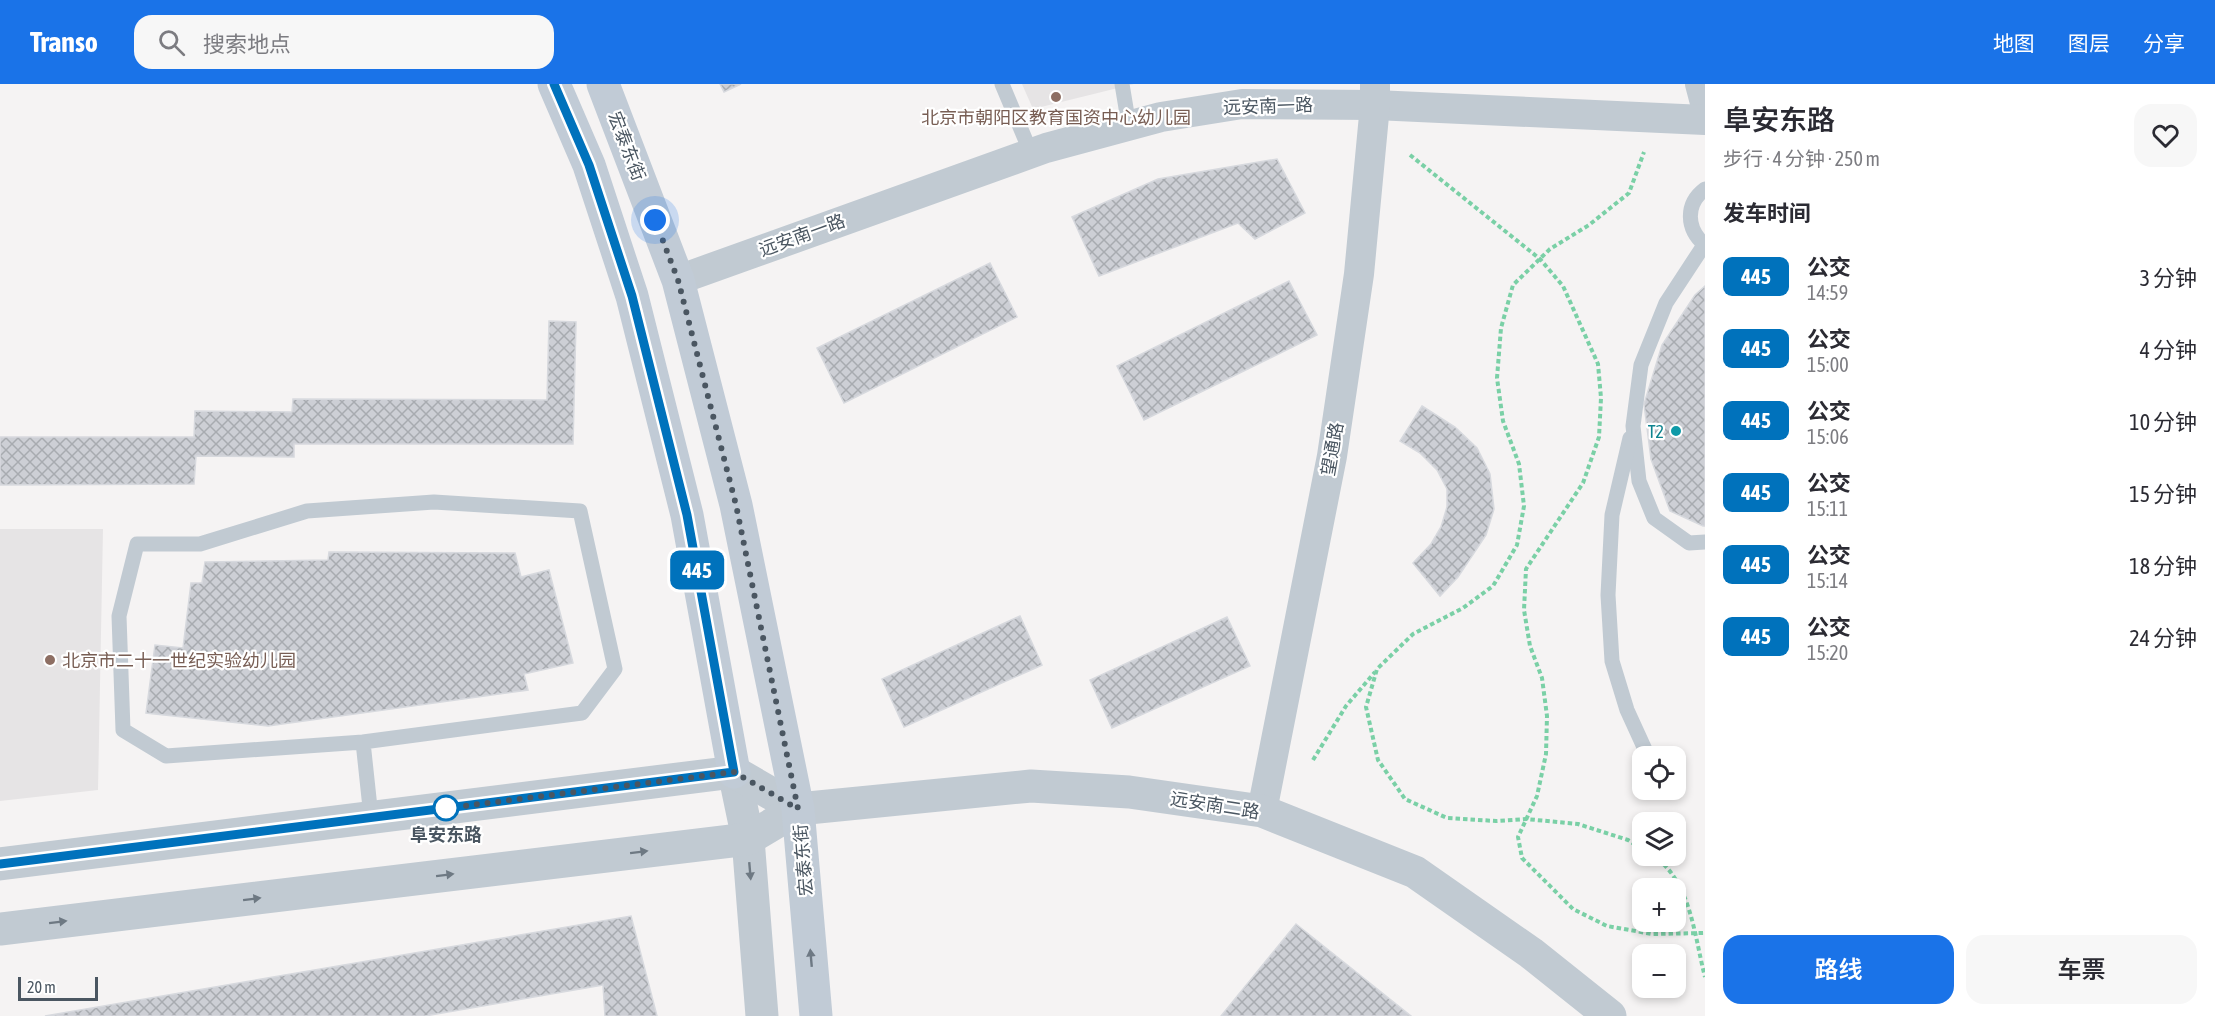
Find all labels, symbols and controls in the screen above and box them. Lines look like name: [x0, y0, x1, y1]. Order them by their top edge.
search box: [134, 15, 554, 69]
text: Transo: [30, 26, 98, 58]
icon: search: [155, 26, 188, 59]
text: 搜索地点: [203, 31, 291, 57]
text: 地图: [1993, 31, 2035, 55]
text: 图层: [2068, 31, 2110, 55]
text: 分享: [2143, 31, 2185, 55]
marker: 北京市朝阳区教育国资中心幼儿园: [1049, 90, 1063, 104]
street label: 远安南一路: [1223, 94, 1313, 118]
text: 阜安东路: [1723, 104, 1835, 136]
button: heart: [2134, 104, 2197, 167]
place label: 北京市朝阳区教育国资中心幼儿园: [921, 107, 1191, 128]
street label: 宏泰东街: [604, 109, 650, 183]
text: 步行 · 4 分钟 · 250 m: [1723, 147, 1880, 170]
text: 发车时间: [1723, 200, 1811, 226]
your location: [640, 205, 670, 235]
street label: 远安南一路: [756, 210, 848, 260]
text: 公交: [1807, 254, 1851, 280]
text: 445: [1741, 264, 1771, 288]
text: 3 分钟: [2140, 265, 2197, 291]
text: 14:59: [1807, 281, 1848, 304]
text: 公交: [1807, 326, 1851, 352]
text: 445: [1741, 336, 1771, 360]
text: 4 分钟: [2140, 337, 2197, 363]
text: 15:00: [1807, 353, 1849, 376]
text: 公交: [1807, 398, 1851, 424]
text: 445: [1741, 408, 1771, 432]
text: 10 分钟: [2129, 409, 2197, 435]
street label: 望通路: [1317, 421, 1347, 477]
place label: T2: [1648, 421, 1664, 442]
marker: T2: [1669, 424, 1683, 438]
text: 15:06: [1807, 425, 1849, 448]
text: 公交: [1807, 470, 1851, 496]
text: 445: [1741, 480, 1771, 504]
text: 15 分钟: [2129, 481, 2197, 507]
text: 15:11: [1807, 497, 1848, 520]
text: 公交: [1807, 542, 1851, 568]
line badge: 445: [662, 550, 732, 590]
text: 445: [1741, 552, 1771, 576]
text: 18 分钟: [2129, 553, 2197, 579]
text: 445: [682, 558, 712, 582]
text: 15:14: [1807, 569, 1848, 592]
text: 公交: [1807, 614, 1851, 640]
text: 445: [1741, 624, 1771, 648]
text: 24 分钟: [2129, 625, 2197, 651]
text: 15:20: [1807, 641, 1848, 664]
place label: 北京市二十一世纪实验幼儿园: [62, 650, 296, 671]
marker: 北京市二十一世纪实验幼儿园: [43, 653, 57, 667]
map controls: [1632, 746, 1686, 998]
button: locate: [1632, 746, 1686, 800]
street label: 远安南二路: [1169, 788, 1261, 822]
marker: 阜安东路: [433, 795, 459, 821]
button: layers: [1632, 812, 1686, 866]
street label: 宏泰东街: [789, 823, 817, 897]
place label: 阜安东路: [410, 824, 482, 845]
one-way arrow: [629, 847, 648, 856]
one-way arrow: [745, 861, 755, 880]
one-way arrow: [436, 870, 455, 880]
button: +: [1632, 878, 1686, 932]
one-way arrow: [242, 894, 261, 903]
one-way arrow: [49, 917, 68, 927]
button: 路线: [1723, 935, 1954, 1004]
button: 车票: [1966, 935, 2197, 1004]
button: −: [1632, 944, 1686, 998]
one-way arrow: [806, 948, 816, 967]
scale bar: [18, 974, 98, 1002]
text: 20 m: [27, 978, 56, 996]

